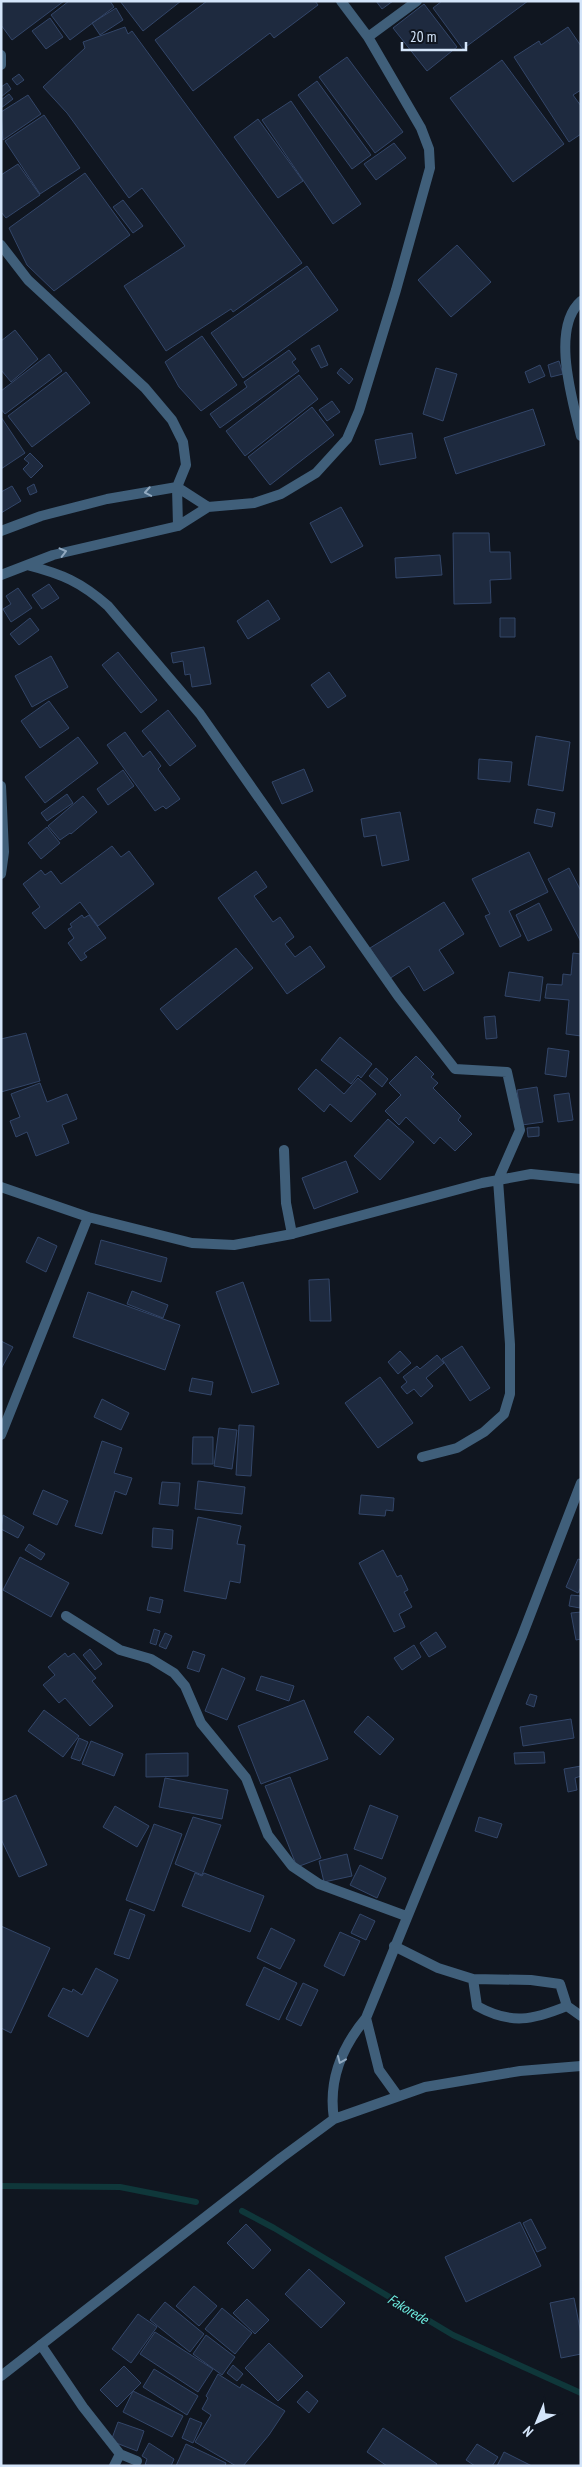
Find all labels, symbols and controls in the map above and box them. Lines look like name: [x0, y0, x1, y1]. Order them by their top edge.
scale bar: [402, 20, 466, 52]
text: 20 m: [410, 27, 436, 46]
one-way arrow: [143, 487, 152, 497]
one-way arrow: [59, 547, 68, 558]
one-way arrow: [337, 2055, 348, 2064]
water label: Fakorede: [384, 2290, 433, 2329]
north arrow: [512, 2397, 562, 2447]
text: N: [519, 2422, 537, 2440]

